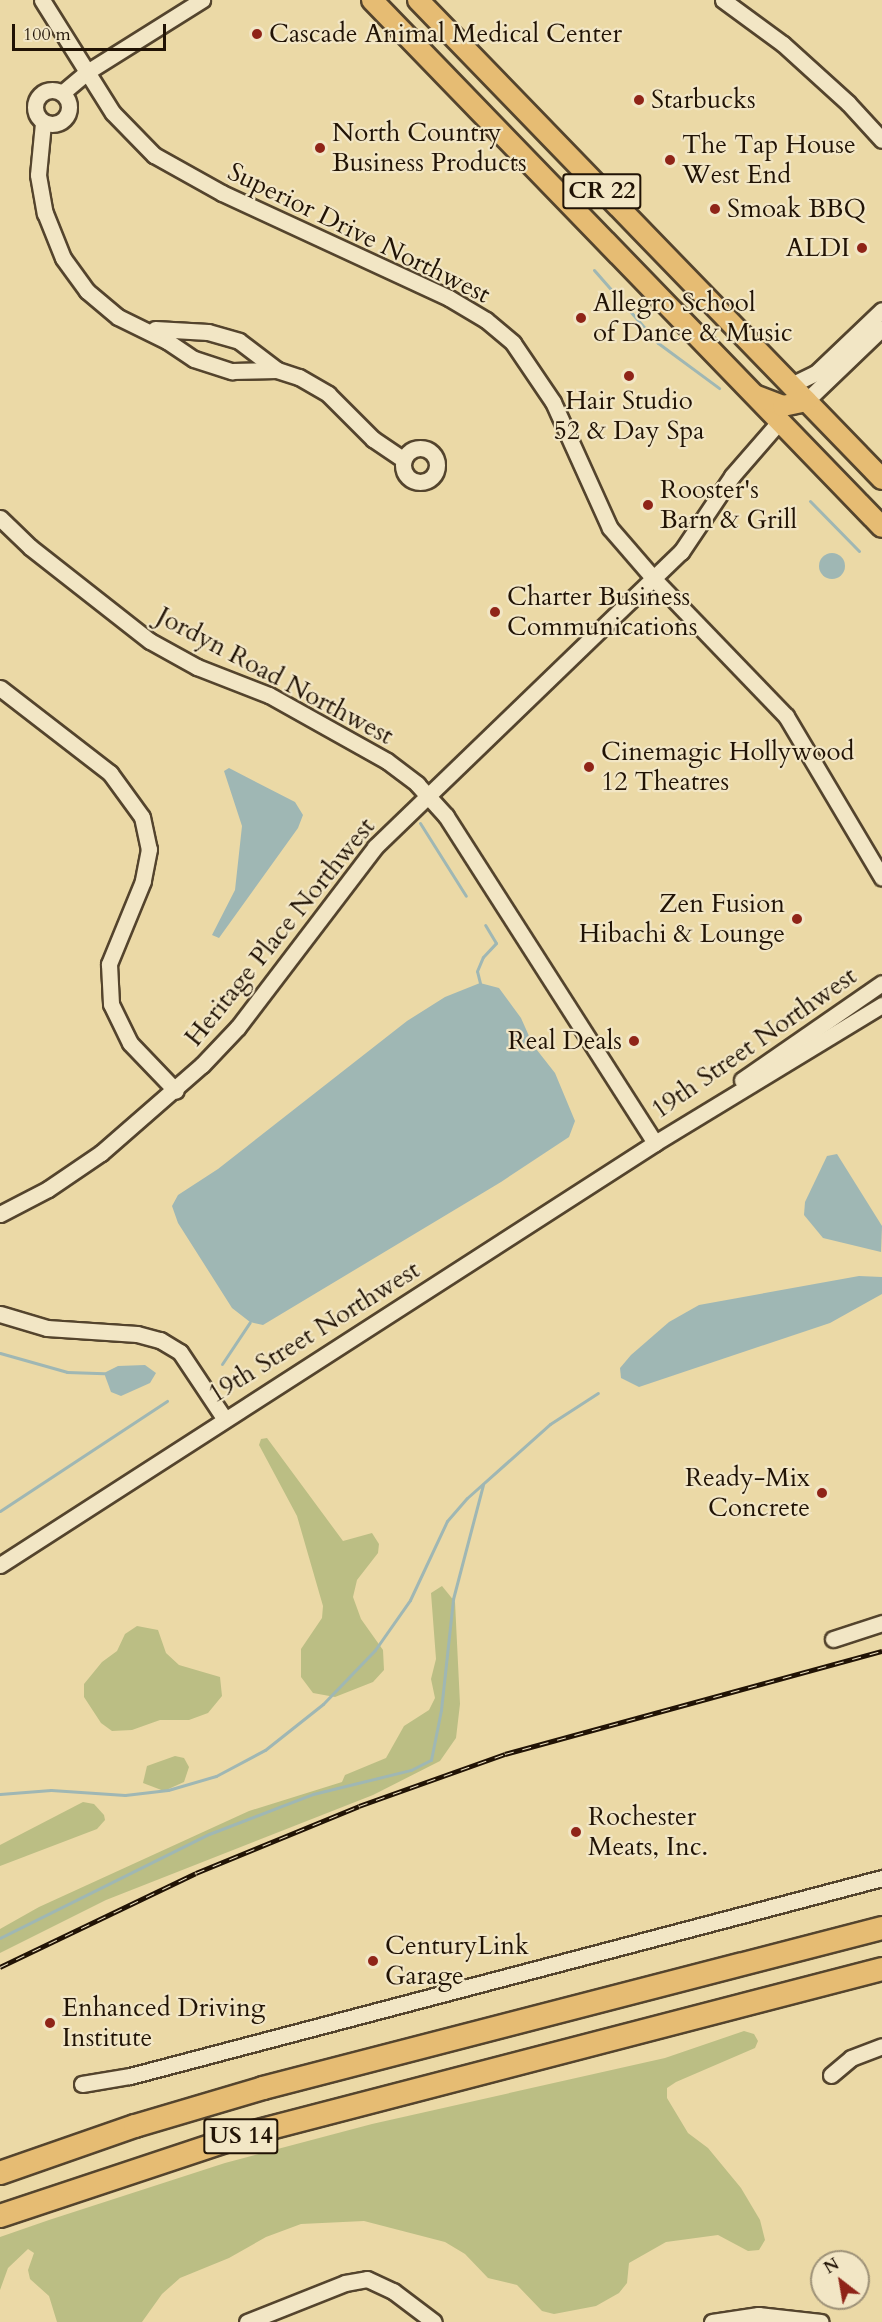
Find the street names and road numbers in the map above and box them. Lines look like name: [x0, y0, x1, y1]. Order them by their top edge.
street label: Superior Drive Northwest: [223, 156, 495, 310]
road number: CR 22: [562, 170, 642, 212]
street label: Jordyn Road Northwest: [151, 600, 399, 752]
street label: Heritage Place Northwest: [178, 812, 382, 1052]
street label: 19th Street Northwest: [645, 960, 863, 1126]
street label: 19th Street Northwest: [203, 1254, 425, 1410]
road number: US 14: [202, 2115, 280, 2157]

